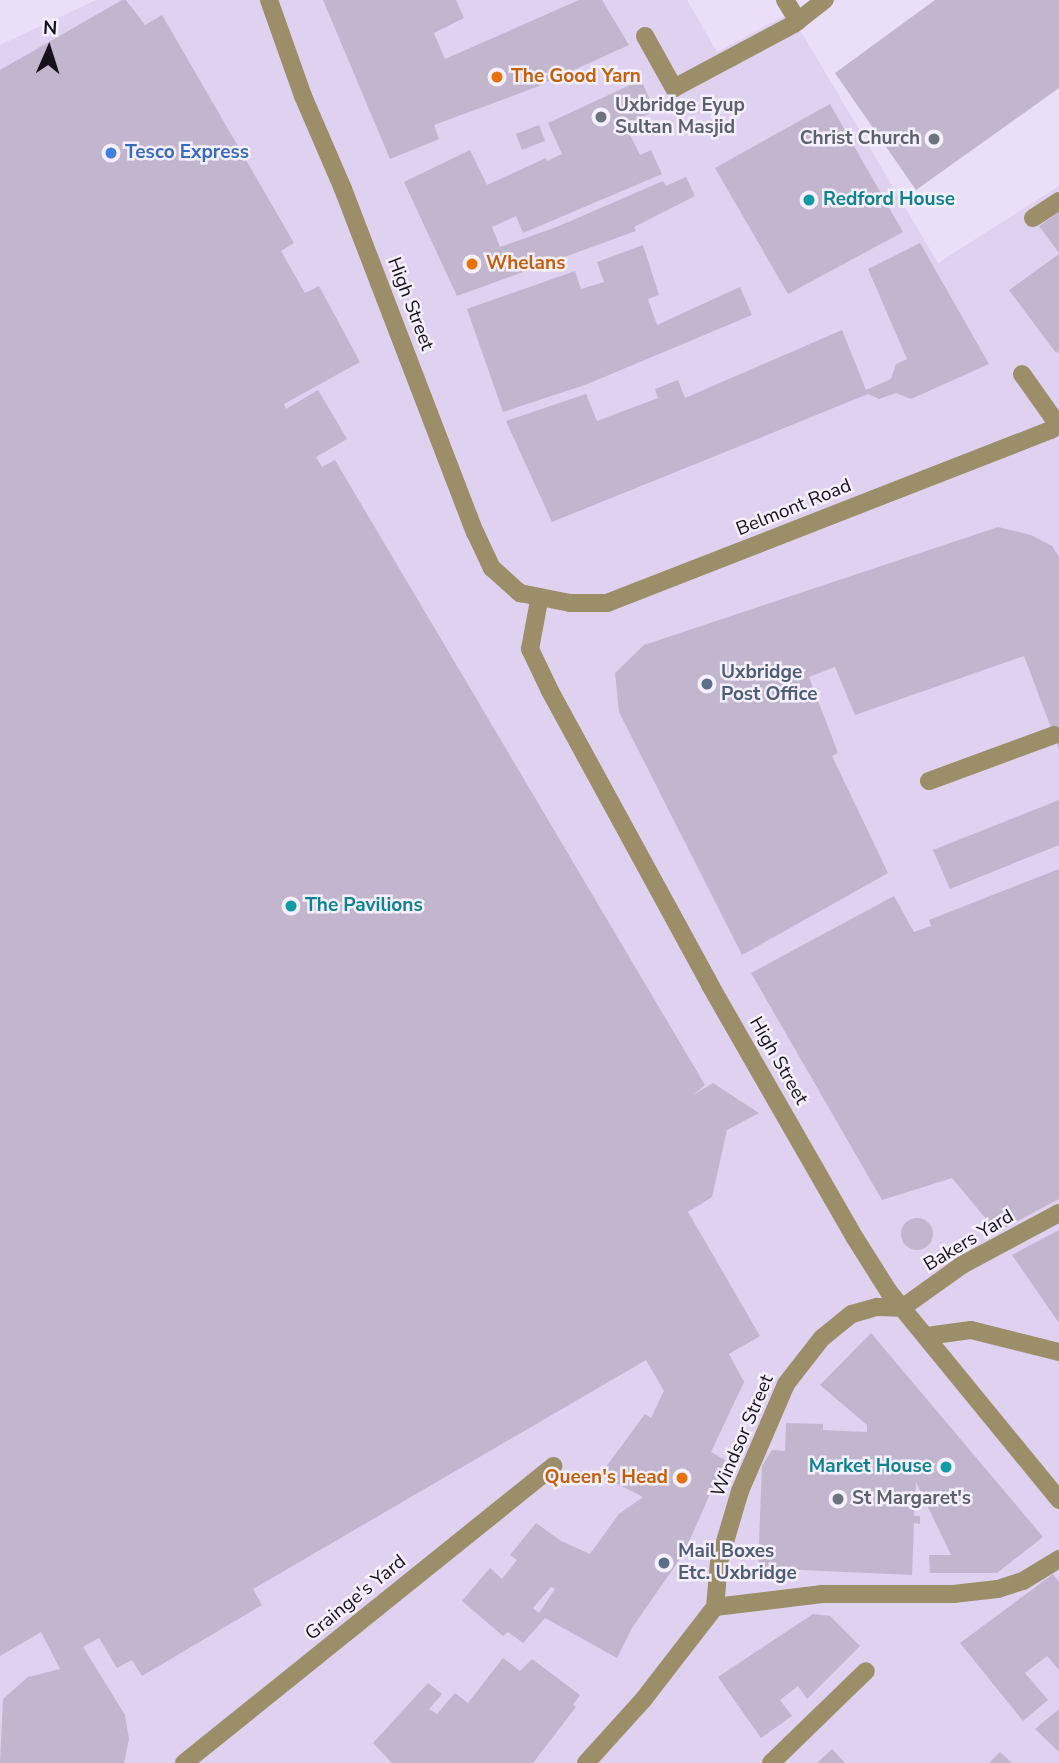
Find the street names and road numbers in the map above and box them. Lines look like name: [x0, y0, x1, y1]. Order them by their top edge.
street label: High Street: [382, 254, 438, 354]
street label: Belmont Road: [733, 475, 855, 541]
street label: High Street: [744, 1013, 812, 1109]
street label: Bakers Yard: [920, 1205, 1018, 1277]
street label: Windsor Street: [707, 1372, 779, 1500]
street label: Grainge's Yard: [301, 1550, 411, 1646]

